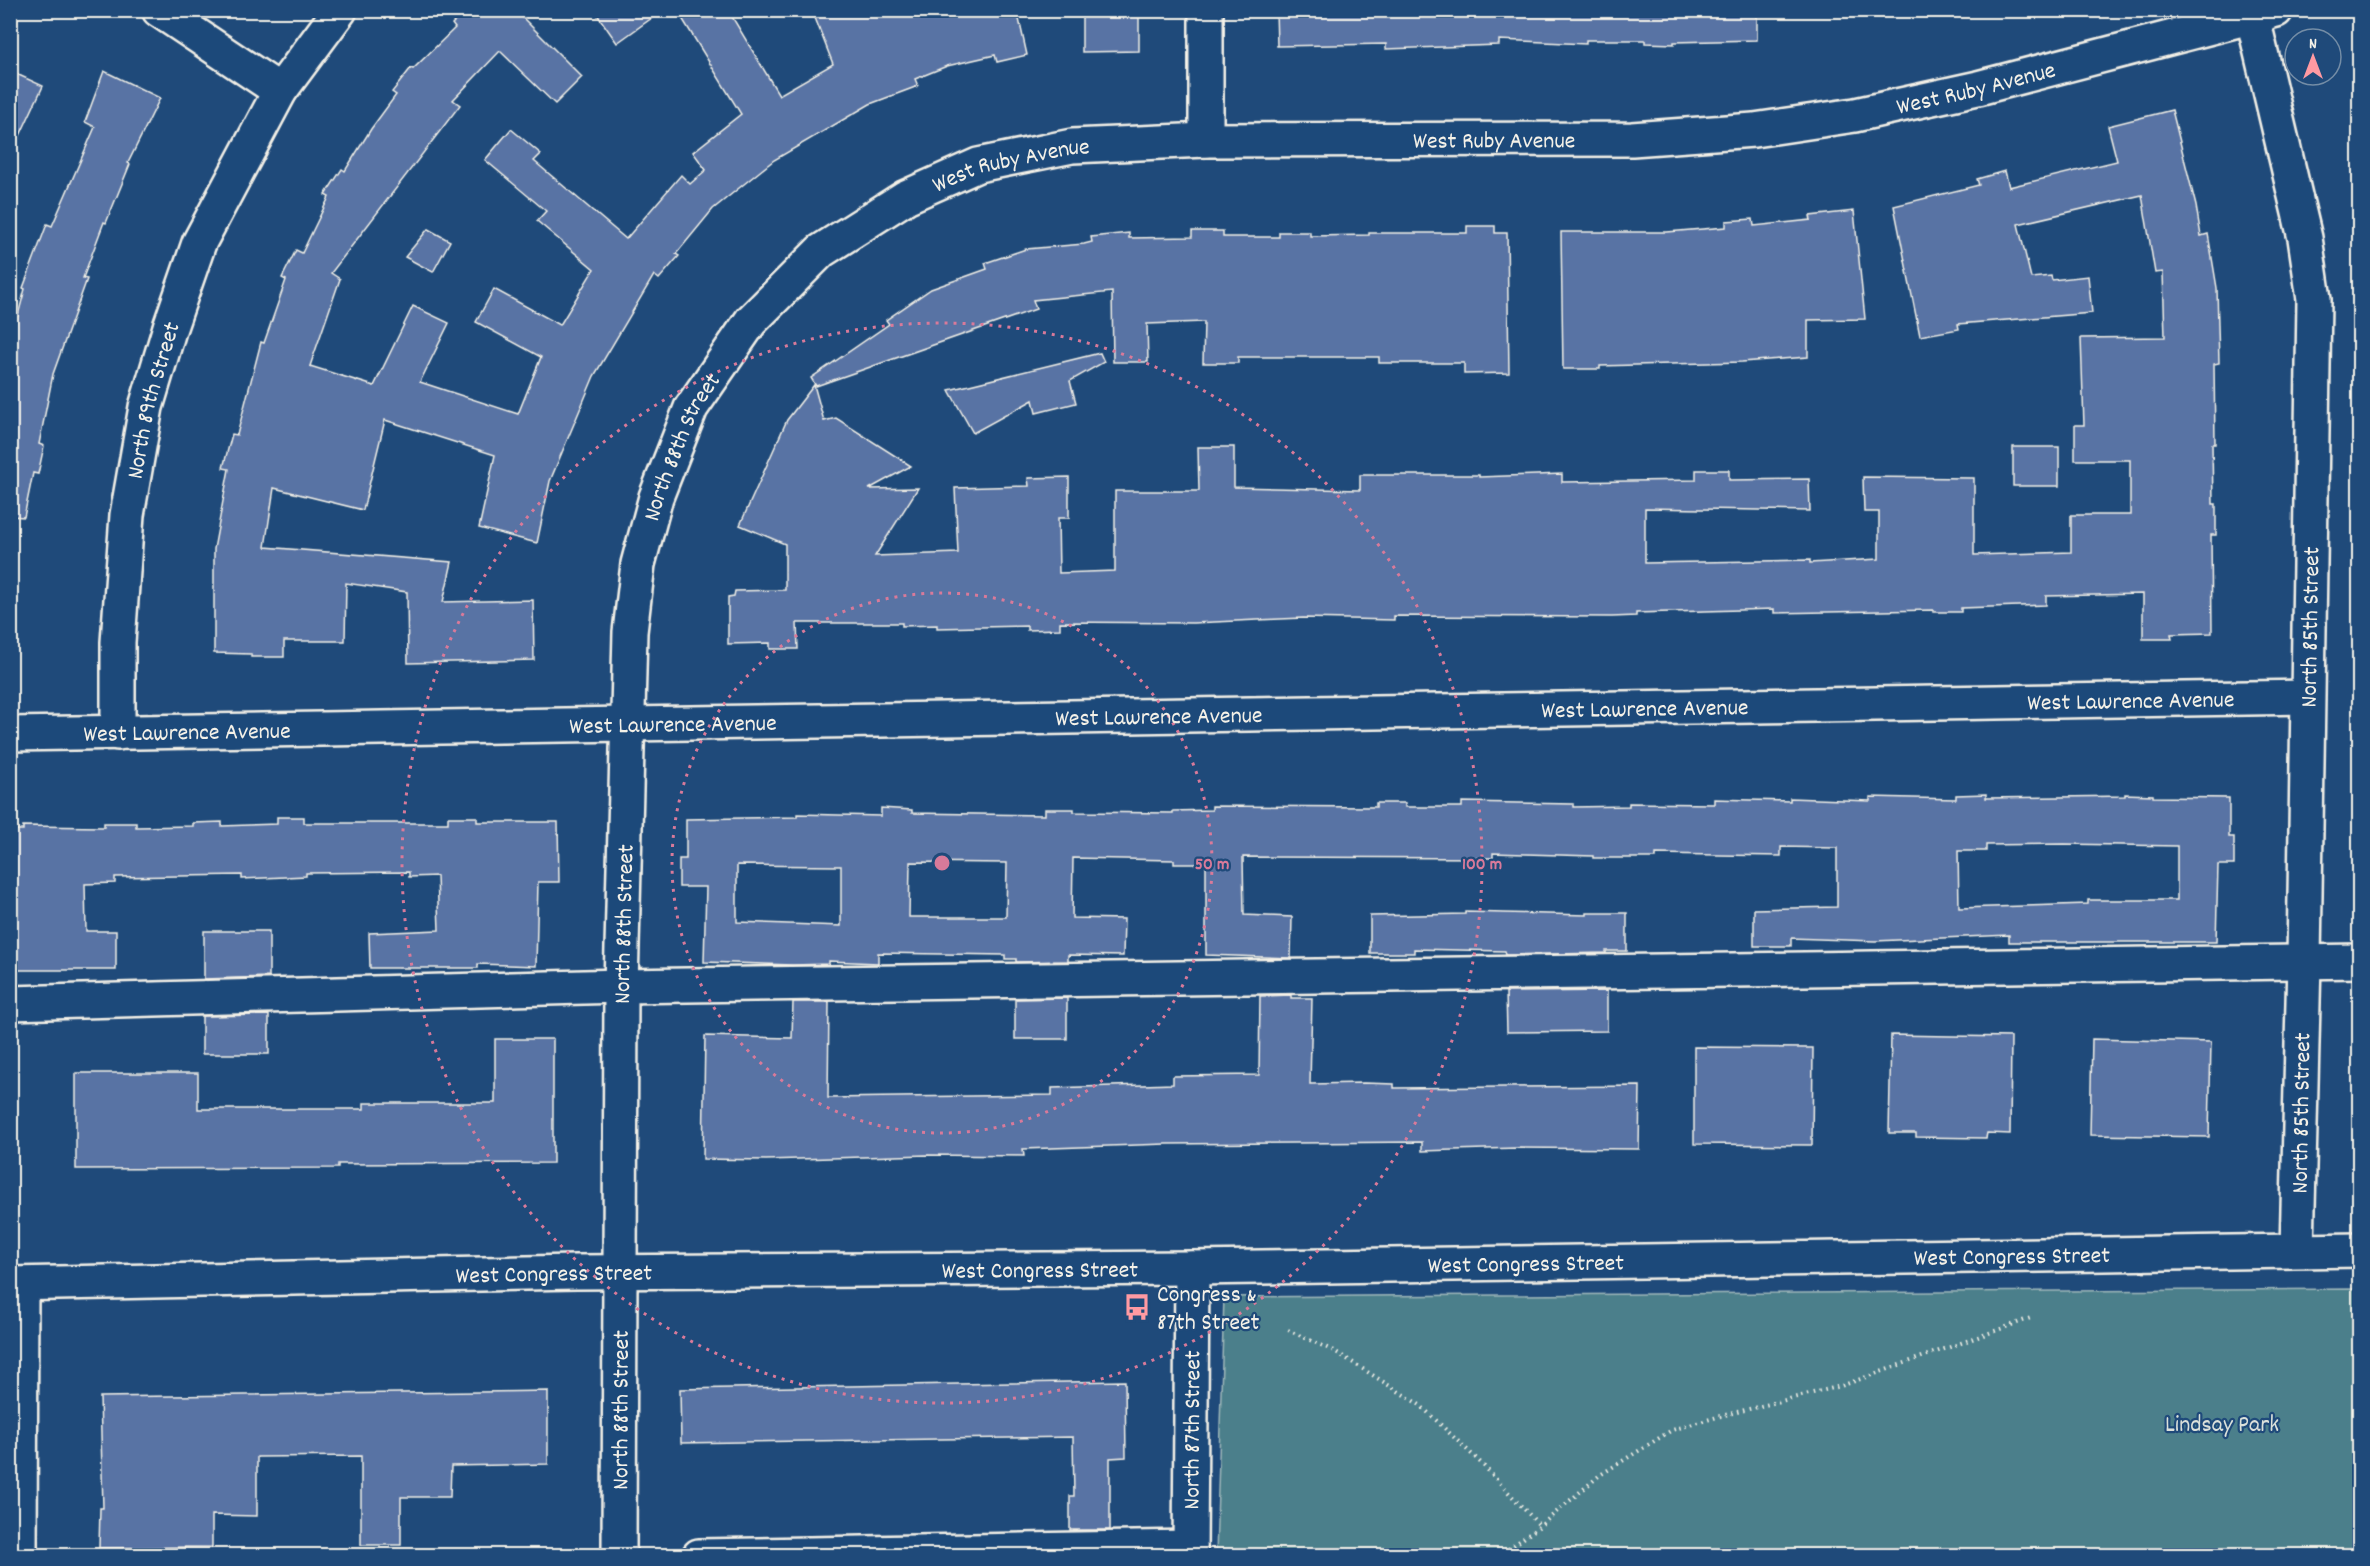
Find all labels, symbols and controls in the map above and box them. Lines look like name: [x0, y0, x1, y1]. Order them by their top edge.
north arrow: [2283, 27, 2343, 87]
text: N: [2309, 33, 2317, 56]
street label: West Ruby Avenue: [1894, 54, 2059, 125]
street label: West Ruby Avenue: [1413, 125, 1575, 160]
street label: West Ruby Avenue: [928, 131, 1090, 203]
street label: North 89th Street: [120, 318, 191, 482]
street label: North 88th Street: [636, 367, 730, 525]
street label: North 85th Street: [2294, 546, 2330, 708]
street label: West Lawrence Avenue: [2027, 684, 2235, 722]
street label: West Lawrence Avenue: [1541, 692, 1749, 729]
street label: West Lawrence Avenue: [1055, 700, 1263, 737]
street label: West Lawrence Avenue: [569, 708, 777, 745]
street label: West Lawrence Avenue: [83, 715, 291, 753]
street label: North 88th Street: [607, 844, 645, 1004]
centre of rings: [932, 853, 952, 873]
text: 50 m: [1195, 853, 1229, 878]
text: 100 m: [1462, 853, 1502, 878]
street label: North 85th Street: [2285, 1032, 2321, 1194]
street label: West Congress Street: [1913, 1240, 2110, 1277]
street label: West Congress Street: [1427, 1247, 1625, 1284]
street label: West Congress Street: [942, 1254, 1138, 1290]
street label: West Congress Street: [455, 1258, 652, 1295]
place label: Congress & 87th Street: [1157, 1279, 1260, 1341]
bus stop icon: Congress & 87th Street: [1122, 1292, 1152, 1322]
street label: North 88th Street: [605, 1330, 640, 1490]
street label: North 87th Street: [1176, 1350, 1211, 1510]
park label: Lindsay Park: [2165, 1409, 2279, 1443]

